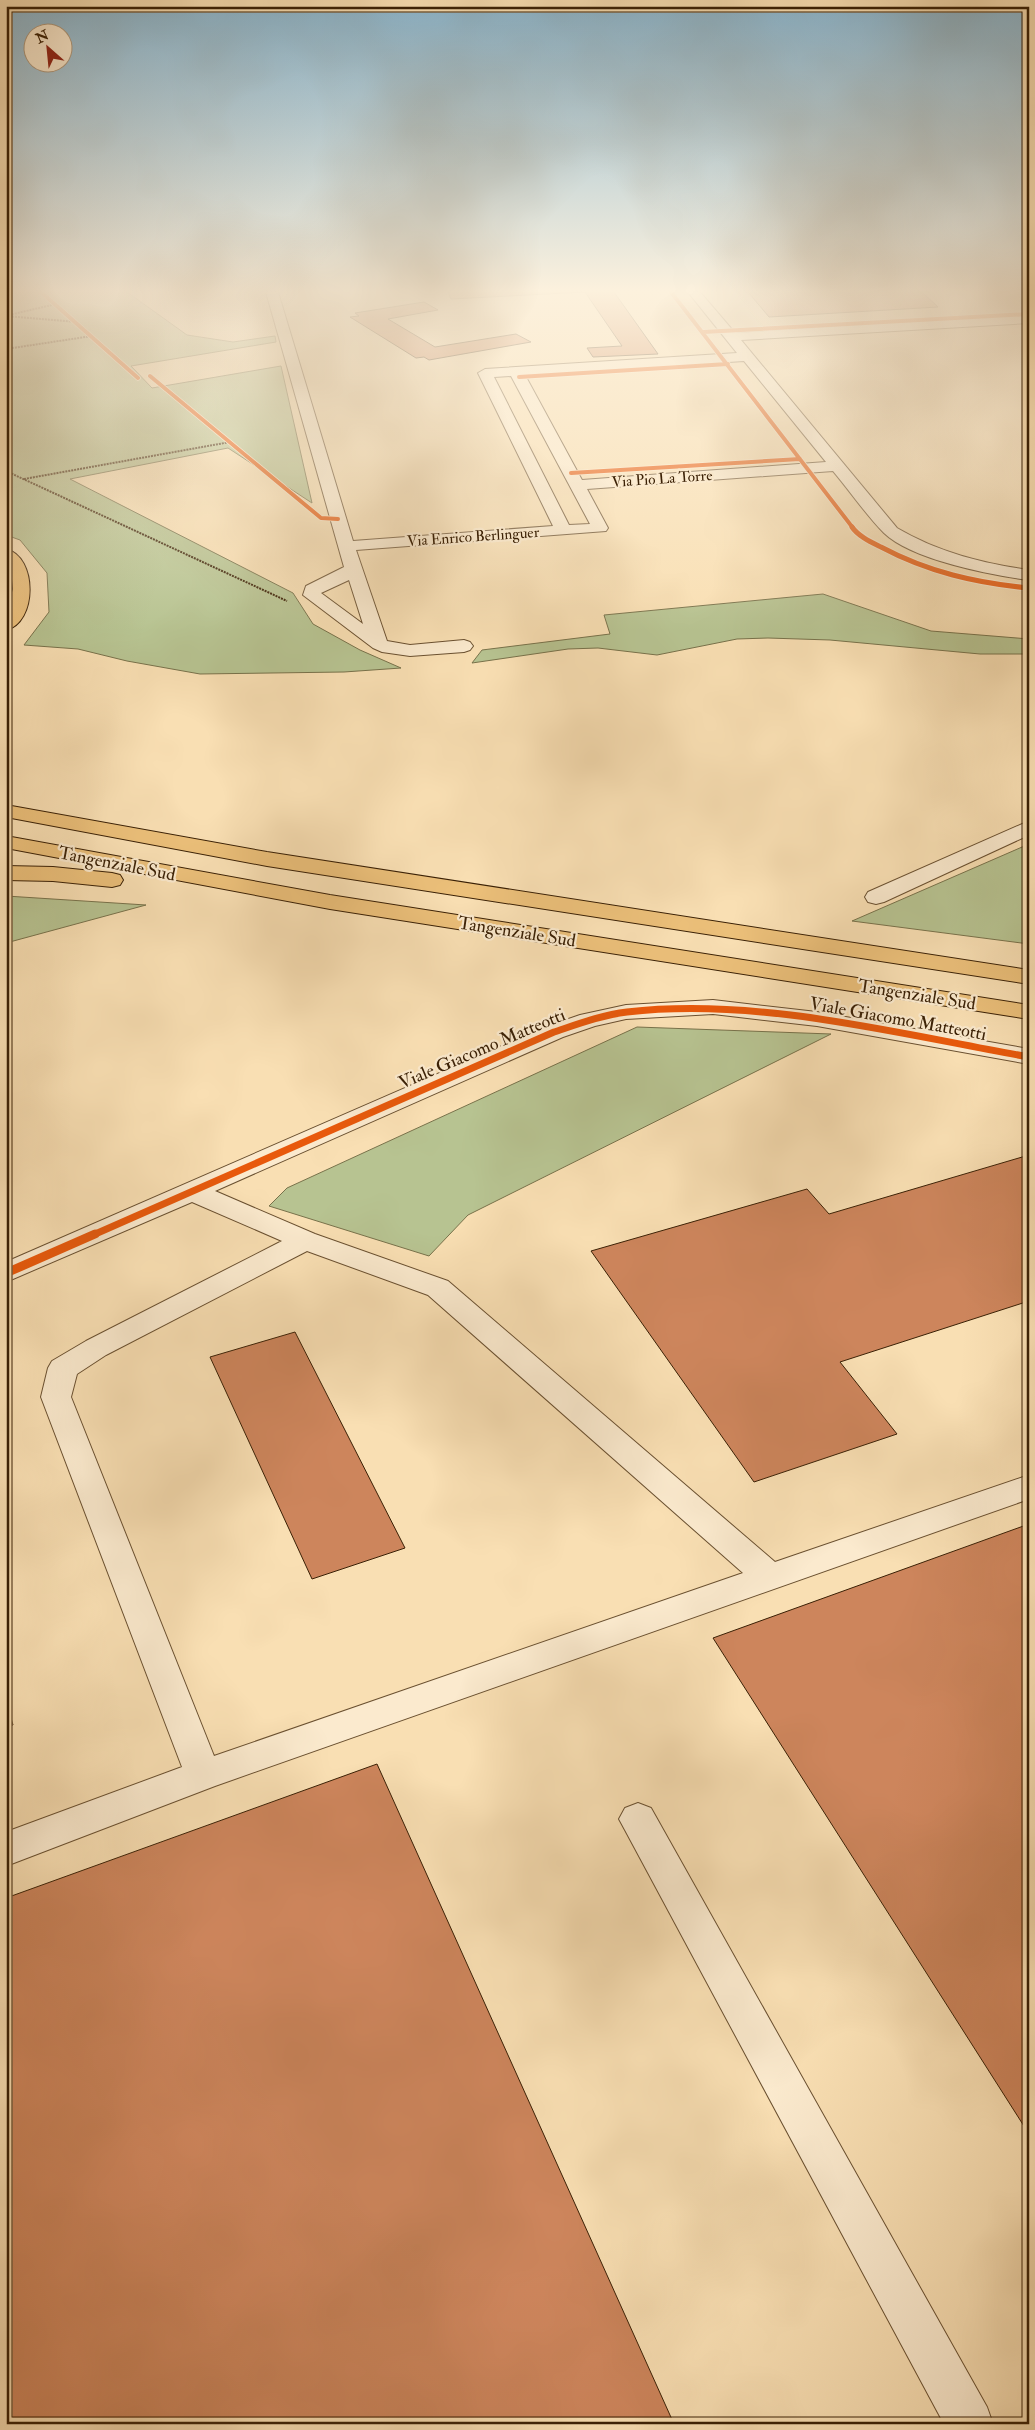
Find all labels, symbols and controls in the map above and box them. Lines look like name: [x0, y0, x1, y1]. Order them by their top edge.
north arrow: [22, 22, 72, 72]
text: N: [32, 26, 52, 48]
street label: Via Pio La Torre: [611, 466, 713, 492]
street label: Via Enrico Berlinguer: [406, 523, 540, 551]
street label: Tangenziale Sud: [57, 841, 178, 887]
street label: Tangenziale Sud: [457, 911, 577, 953]
street label: Tangenziale Sud: [857, 974, 977, 1016]
street label: Viale Giacomo Matteotti: [808, 992, 988, 1046]
street label: Viale Giacomo Matteotti: [395, 1003, 569, 1095]

